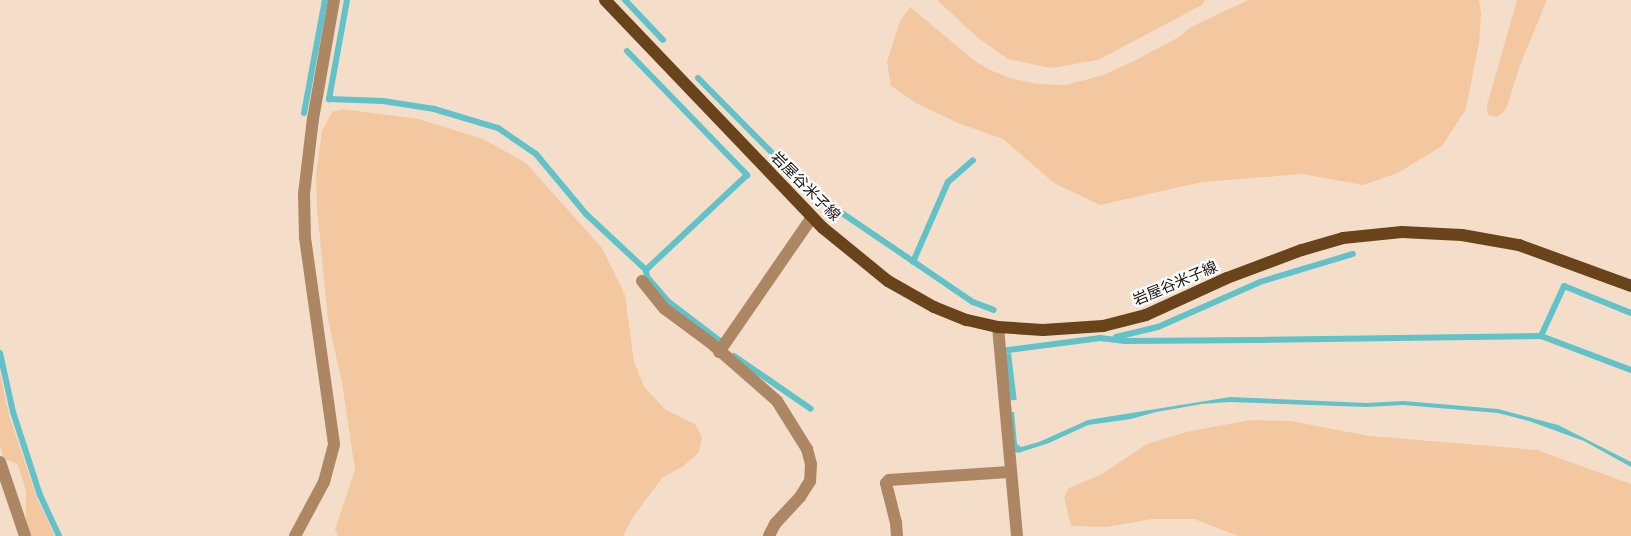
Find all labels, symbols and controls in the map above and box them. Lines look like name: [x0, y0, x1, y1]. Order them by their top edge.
street label: 岩屋谷米子線: [768, 148, 844, 224]
street label: 岩屋谷米子線: [1130, 257, 1220, 309]

